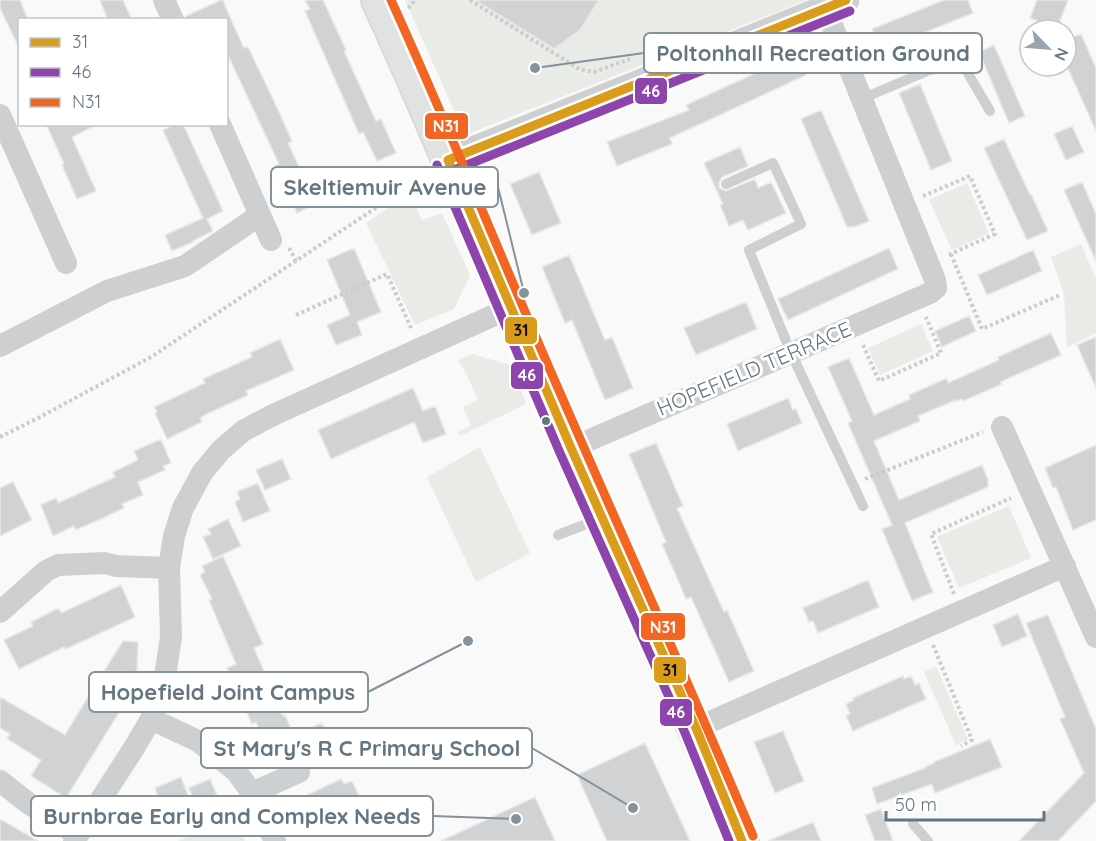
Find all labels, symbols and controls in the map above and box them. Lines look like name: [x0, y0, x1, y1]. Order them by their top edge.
legend: [18, 18, 228, 126]
north arrow: [1018, 18, 1078, 78]
text: 31: [72, 30, 88, 53]
callout: Poltonhall Recreation Ground: [644, 33, 982, 73]
text: Poltonhall Recreation Ground: [656, 39, 970, 67]
text: N: [1050, 45, 1073, 64]
text: 46: [72, 60, 91, 83]
line badge: 46: [634, 77, 668, 105]
text: 46: [642, 81, 660, 101]
text: N31: [72, 90, 101, 113]
line badge: N31: [424, 112, 469, 140]
text: N31: [433, 116, 459, 136]
callout: Skeltiemuir Avenue: [271, 167, 498, 207]
text: Skeltiemuir Avenue: [284, 173, 487, 201]
street label: HOPEFIELD TERRACE: [653, 315, 855, 421]
line badge: 31: [504, 316, 538, 345]
text: 31: [514, 320, 528, 340]
line badge: 46: [510, 361, 544, 390]
text: 46: [518, 365, 536, 385]
unlabelled marker: [540, 415, 552, 427]
line badge: N31: [640, 612, 686, 641]
text: N31: [650, 617, 676, 637]
line badge: 31: [653, 656, 687, 684]
text: 31: [663, 660, 677, 680]
callout: Hopefield Joint Campus: [89, 672, 368, 712]
text: Hopefield Joint Campus: [101, 678, 355, 706]
line badge: 46: [659, 698, 693, 727]
text: 46: [667, 702, 685, 722]
callout: St Mary's R C Primary School: [201, 728, 532, 768]
text: St Mary's R C Primary School: [214, 734, 520, 762]
scale bar: [886, 784, 1044, 822]
text: 50 m: [895, 793, 937, 816]
callout: Burnbrae Early and Complex Needs: [31, 796, 433, 836]
text: Burnbrae Early and Complex Needs: [43, 802, 421, 830]

